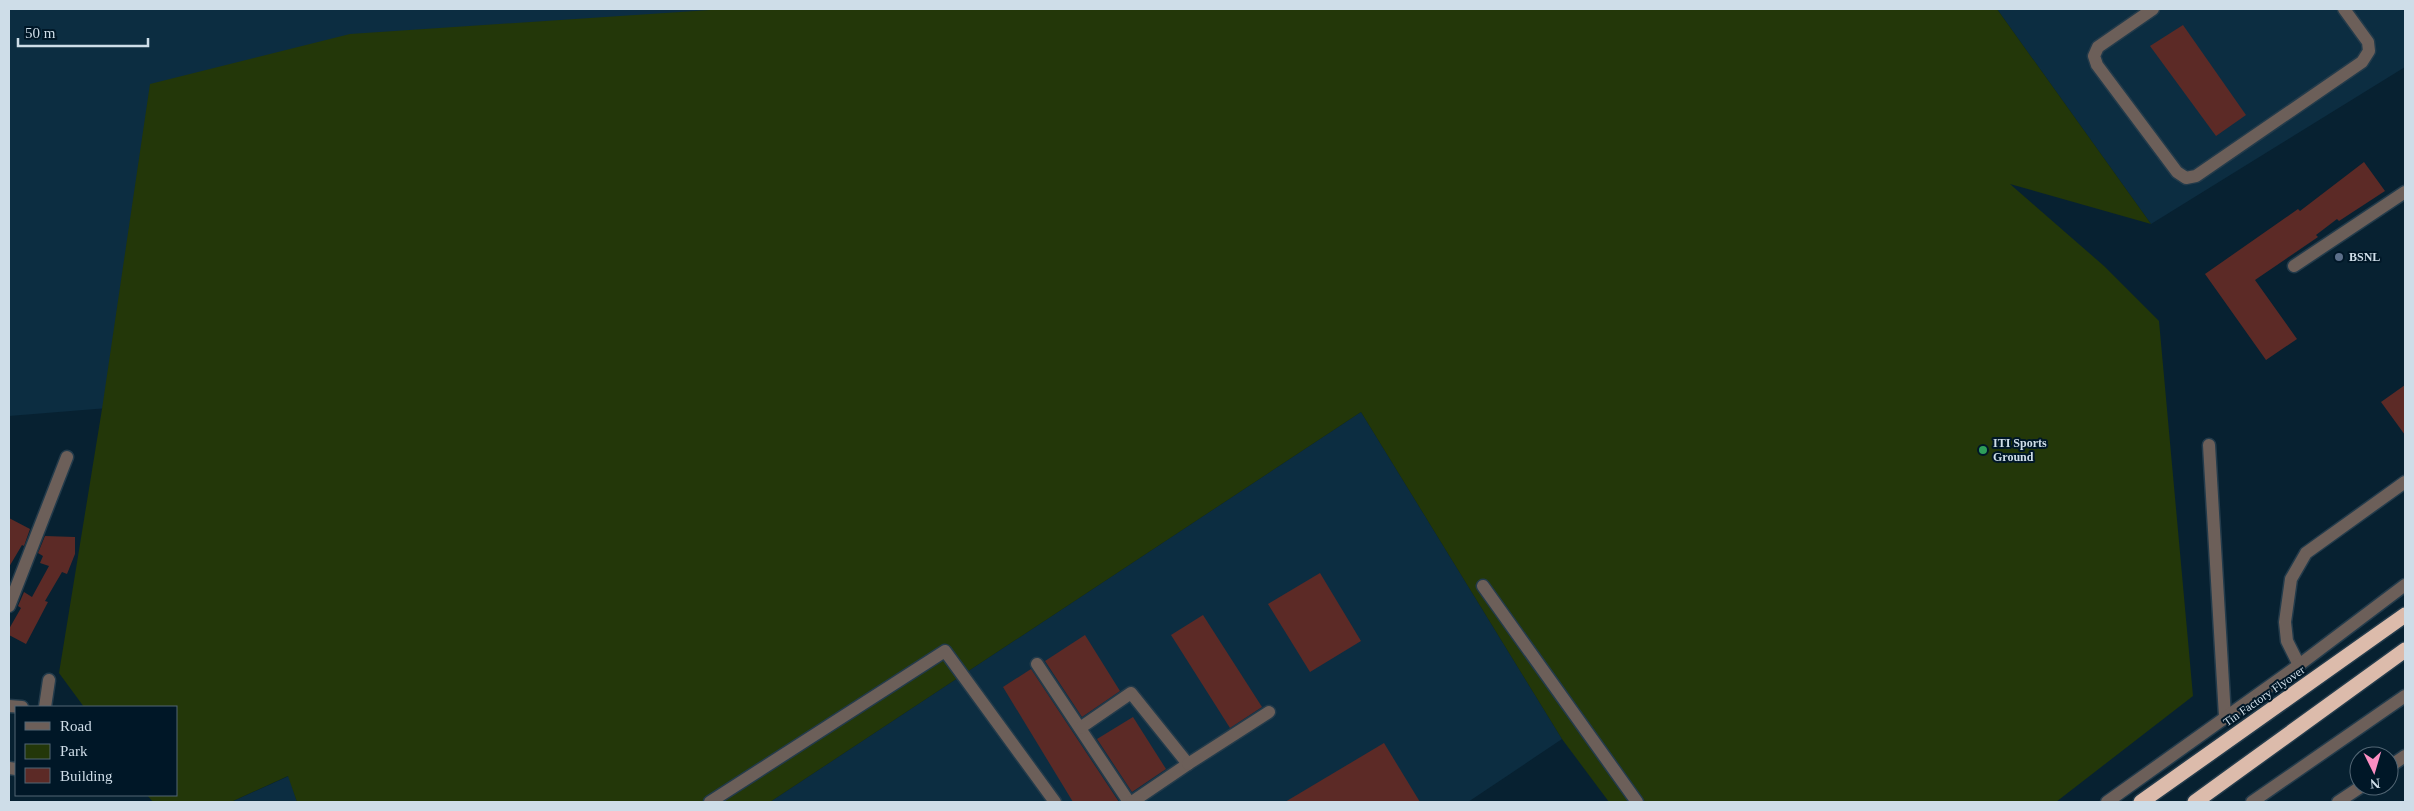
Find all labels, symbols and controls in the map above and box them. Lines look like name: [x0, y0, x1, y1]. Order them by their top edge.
scale bar: [18, 15, 148, 47]
text: 50 m: [25, 25, 56, 41]
place label: BSNL: [2349, 250, 2380, 264]
marker: BSNL: [2333, 251, 2345, 263]
place label: ITI Sports Ground: [1993, 436, 2047, 464]
marker: ITI Sports Ground: [1977, 444, 1989, 456]
street label: Tin Factory Flyover: [2221, 663, 2307, 729]
legend: [15, 706, 178, 796]
text: Road: [60, 718, 92, 734]
text: Park: [60, 743, 88, 759]
north arrow: [2349, 746, 2399, 796]
text: Building: [60, 768, 113, 784]
text: N: [2369, 776, 2381, 791]

